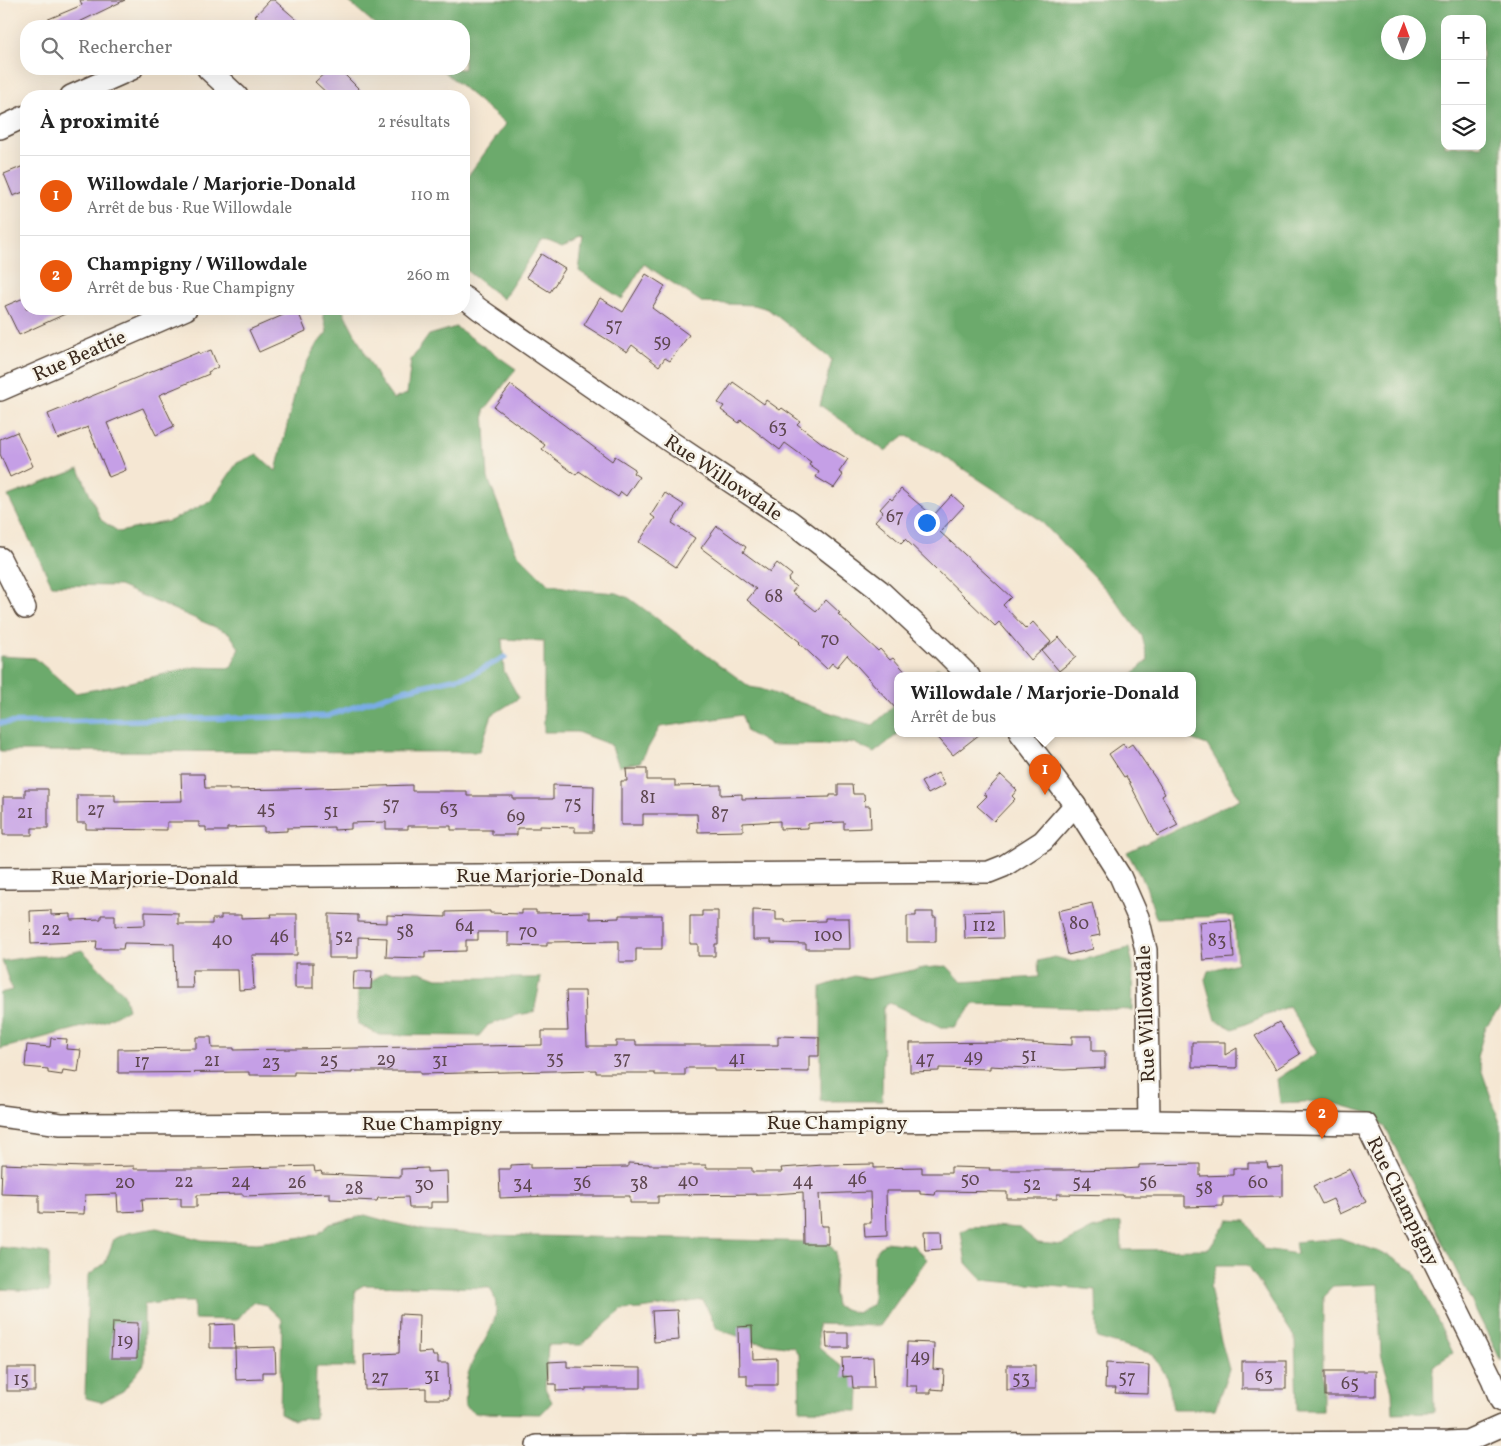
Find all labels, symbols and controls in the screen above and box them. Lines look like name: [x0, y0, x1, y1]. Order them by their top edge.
north arrow: [1381, 15, 1426, 60]
map controls: [1441, 15, 1486, 150]
button: +: [1441, 15, 1486, 60]
search box: [20, 20, 470, 75]
icon: search: [38, 34, 66, 62]
text: Rechercher: [78, 35, 172, 61]
button: −: [1441, 60, 1486, 105]
button: layers: [1441, 105, 1486, 150]
text: À proximité: [40, 108, 159, 137]
text: 2 résultats: [377, 112, 450, 134]
text: Willowdale / Marjorie-Donald: [87, 172, 356, 198]
text: 1: [53, 185, 59, 207]
text: 110 m: [411, 185, 450, 207]
text: Arrêt de bus · Rue Willowdale: [87, 198, 292, 220]
text: Champigny / Willowdale: [87, 252, 307, 278]
text: 2: [52, 265, 60, 287]
text: 260 m: [406, 265, 450, 287]
text: Arrêt de bus · Rue Champigny: [87, 278, 295, 300]
house number: 57: [605, 314, 623, 339]
street label: Rue Beattie: [29, 324, 131, 390]
house number: 59: [653, 330, 671, 355]
house number: 63: [769, 416, 787, 441]
street label: Rue Willowdale: [658, 429, 788, 529]
house number: 67: [886, 505, 904, 530]
your location: [914, 510, 940, 536]
house number: 68: [765, 585, 783, 610]
house number: 70: [821, 628, 840, 653]
popup: [894, 672, 1196, 737]
text: Willowdale / Marjorie-Donald: [911, 681, 1179, 707]
text: Arrêt de bus: [911, 707, 996, 729]
pin: 1: [1029, 754, 1061, 795]
house number: 81: [640, 786, 656, 811]
house number: 75: [564, 792, 582, 817]
house number: 57: [382, 793, 400, 818]
house number: 45: [257, 797, 275, 822]
house number: 63: [440, 797, 458, 822]
house number: 27: [87, 798, 105, 823]
house number: 51: [323, 800, 339, 825]
house number: 21: [17, 801, 33, 826]
house number: 87: [711, 802, 729, 827]
house number: 69: [507, 805, 525, 830]
street label: Rue Marjorie-Donald: [456, 863, 644, 891]
street label: Rue Marjorie-Donald: [51, 865, 239, 893]
house number: 80: [1069, 912, 1089, 937]
house number: 64: [455, 914, 475, 939]
house number: 112: [972, 914, 996, 939]
house number: 22: [41, 918, 61, 943]
house number: 58: [396, 920, 414, 945]
house number: 70: [519, 920, 538, 945]
house number: 100: [814, 924, 843, 949]
house number: 46: [269, 925, 289, 950]
house number: 52: [335, 925, 353, 950]
house number: 40: [211, 928, 233, 953]
house number: 83: [1208, 929, 1226, 954]
street label: Rue Willowdale: [1131, 945, 1163, 1083]
house number: 51: [1021, 1044, 1037, 1069]
house number: 49: [963, 1045, 983, 1070]
house number: 35: [546, 1047, 564, 1072]
house number: 37: [613, 1047, 631, 1072]
house number: 41: [728, 1047, 746, 1072]
house number: 47: [915, 1047, 935, 1072]
house number: 29: [377, 1048, 395, 1073]
house number: 21: [204, 1049, 220, 1074]
house number: 25: [320, 1049, 338, 1074]
house number: 31: [432, 1049, 448, 1074]
house number: 17: [134, 1050, 150, 1075]
house number: 23: [262, 1051, 280, 1076]
pin: 2: [1306, 1098, 1338, 1139]
street label: Rue Champigny: [767, 1110, 908, 1138]
street label: Rue Champigny: [362, 1111, 503, 1139]
street label: Rue Champigny: [1359, 1132, 1446, 1271]
house number: 46: [847, 1167, 867, 1192]
house number: 50: [960, 1168, 980, 1193]
house number: 40: [677, 1169, 699, 1194]
house number: 44: [792, 1169, 814, 1194]
house number: 22: [174, 1170, 194, 1195]
house number: 24: [231, 1170, 251, 1195]
house number: 20: [115, 1171, 135, 1196]
house number: 26: [288, 1171, 306, 1196]
house number: 36: [573, 1171, 591, 1196]
house number: 54: [1072, 1171, 1092, 1196]
house number: 56: [1139, 1171, 1157, 1196]
house number: 60: [1248, 1171, 1268, 1196]
house number: 34: [513, 1172, 533, 1197]
house number: 38: [630, 1172, 648, 1197]
house number: 30: [414, 1173, 434, 1198]
house number: 52: [1023, 1173, 1041, 1198]
house number: 28: [345, 1177, 363, 1202]
house number: 58: [1195, 1177, 1213, 1202]
house number: 19: [117, 1329, 133, 1354]
house number: 49: [910, 1345, 930, 1370]
house number: 31: [424, 1364, 440, 1389]
house number: 63: [1255, 1364, 1273, 1389]
house number: 27: [371, 1366, 389, 1391]
house number: 57: [1118, 1366, 1136, 1391]
house number: 53: [1012, 1367, 1030, 1392]
house number: 15: [13, 1368, 29, 1393]
house number: 65: [1341, 1372, 1359, 1397]

